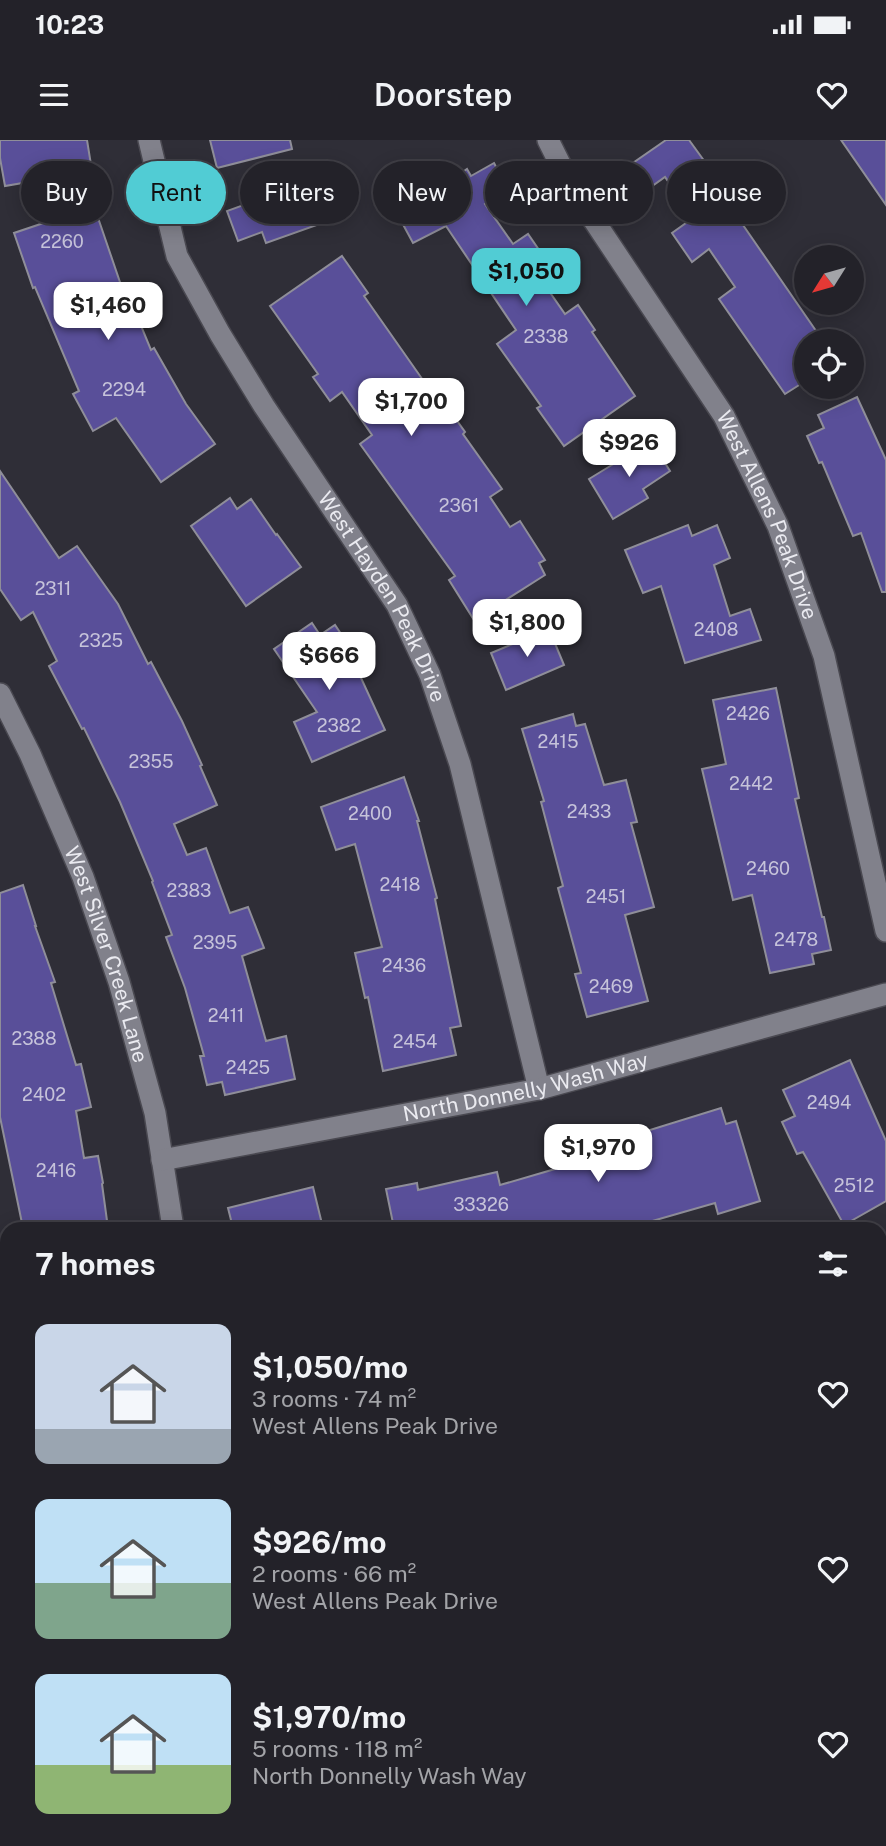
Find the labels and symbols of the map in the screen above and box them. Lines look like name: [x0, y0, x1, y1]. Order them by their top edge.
house number: 2260: [40, 231, 84, 252]
north arrow: [794, 245, 864, 315]
pin: $1,050: [469, 248, 583, 308]
pin: $1,460: [51, 282, 165, 342]
house number: 2338: [524, 326, 568, 347]
pin: $1,700: [354, 378, 468, 438]
house number: 2294: [102, 379, 146, 400]
street label: West Allens Peak Drive: [711, 407, 823, 623]
pin: $926: [588, 420, 670, 479]
street label: West Hayden Peak Drive: [313, 487, 451, 705]
house number: 2361: [439, 495, 479, 516]
house number: 2311: [35, 578, 71, 599]
pin: $1,800: [470, 600, 584, 659]
house number: 2408: [694, 619, 738, 640]
house number: 2325: [79, 630, 123, 651]
pin: $666: [288, 632, 370, 692]
house number: 2426: [726, 703, 770, 724]
house number: 2382: [317, 715, 361, 736]
house number: 2415: [538, 731, 578, 752]
house number: 2355: [128, 751, 174, 772]
house number: 2442: [729, 773, 773, 794]
house number: 2433: [567, 801, 611, 822]
house number: 2400: [348, 803, 392, 824]
street label: West Silver Creek Lane: [59, 842, 154, 1065]
house number: 2460: [746, 858, 790, 879]
house number: 2418: [379, 874, 421, 895]
house number: 2383: [167, 880, 211, 901]
house number: 2451: [586, 886, 626, 907]
house number: 2478: [774, 929, 818, 950]
house number: 2395: [193, 932, 237, 953]
house number: 2436: [382, 955, 426, 976]
house number: 2469: [589, 976, 633, 997]
house number: 2411: [208, 1005, 244, 1026]
house number: 2388: [11, 1028, 57, 1049]
house number: 2454: [393, 1031, 437, 1052]
street label: North Donnelly Wash Way: [401, 1047, 651, 1126]
house number: 2425: [226, 1057, 270, 1078]
house number: 2402: [22, 1084, 66, 1105]
house number: 2494: [807, 1092, 851, 1113]
pin: $1,970: [541, 1124, 655, 1184]
house number: 2416: [36, 1160, 76, 1181]
house number: 2512: [834, 1175, 874, 1196]
house number: 33326: [453, 1194, 509, 1215]

